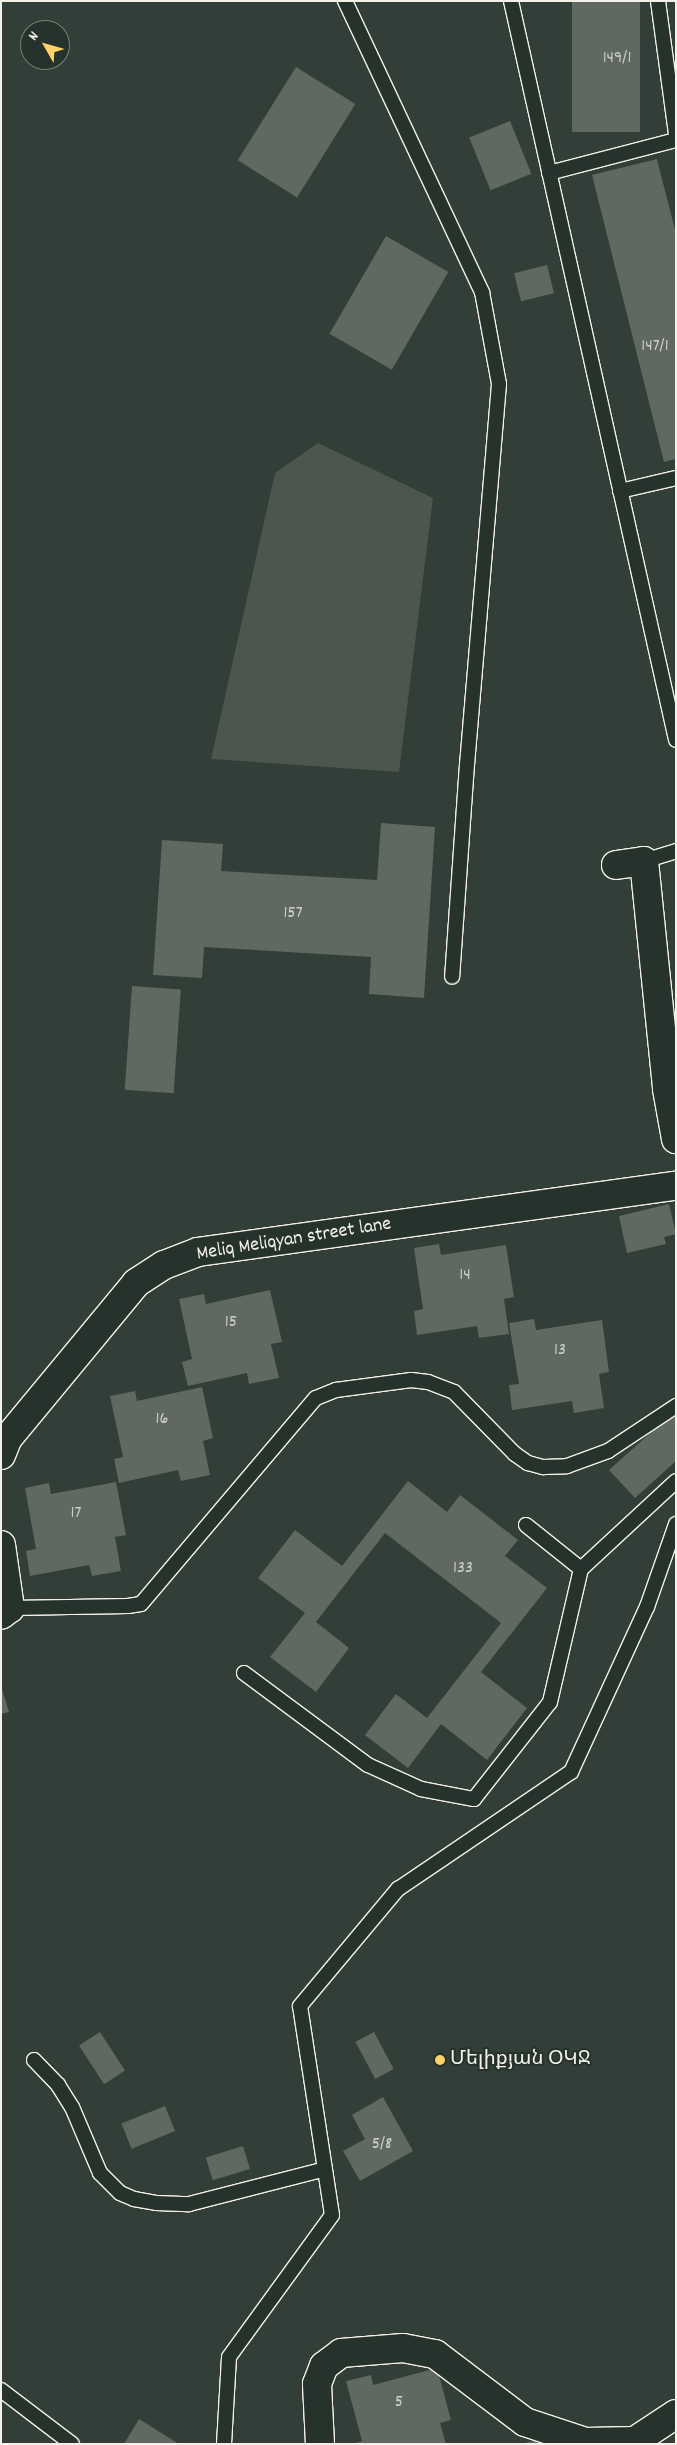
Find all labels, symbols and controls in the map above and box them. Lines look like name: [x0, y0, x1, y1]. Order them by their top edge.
north arrow: [20, 20, 70, 70]
text: N: [24, 28, 44, 45]
house number: 149/1: [603, 48, 631, 70]
house number: 147/1: [641, 336, 669, 358]
house number: 157: [283, 903, 303, 925]
street label: Meliq Meliqyan street lane: [195, 1213, 393, 1267]
house number: 14: [459, 1265, 471, 1287]
house number: 15: [225, 1312, 237, 1334]
house number: 13: [554, 1340, 566, 1362]
house number: 16: [156, 1409, 168, 1431]
house number: 17: [71, 1503, 81, 1525]
house number: 133: [453, 1558, 473, 1580]
place label: Մելիքյան ՕԿՋ: [450, 2048, 590, 2072]
marker: Մելիքյան ՕԿՋ: [434, 2054, 446, 2066]
house number: 5/8: [372, 2134, 392, 2156]
house number: 5: [395, 2392, 403, 2414]

